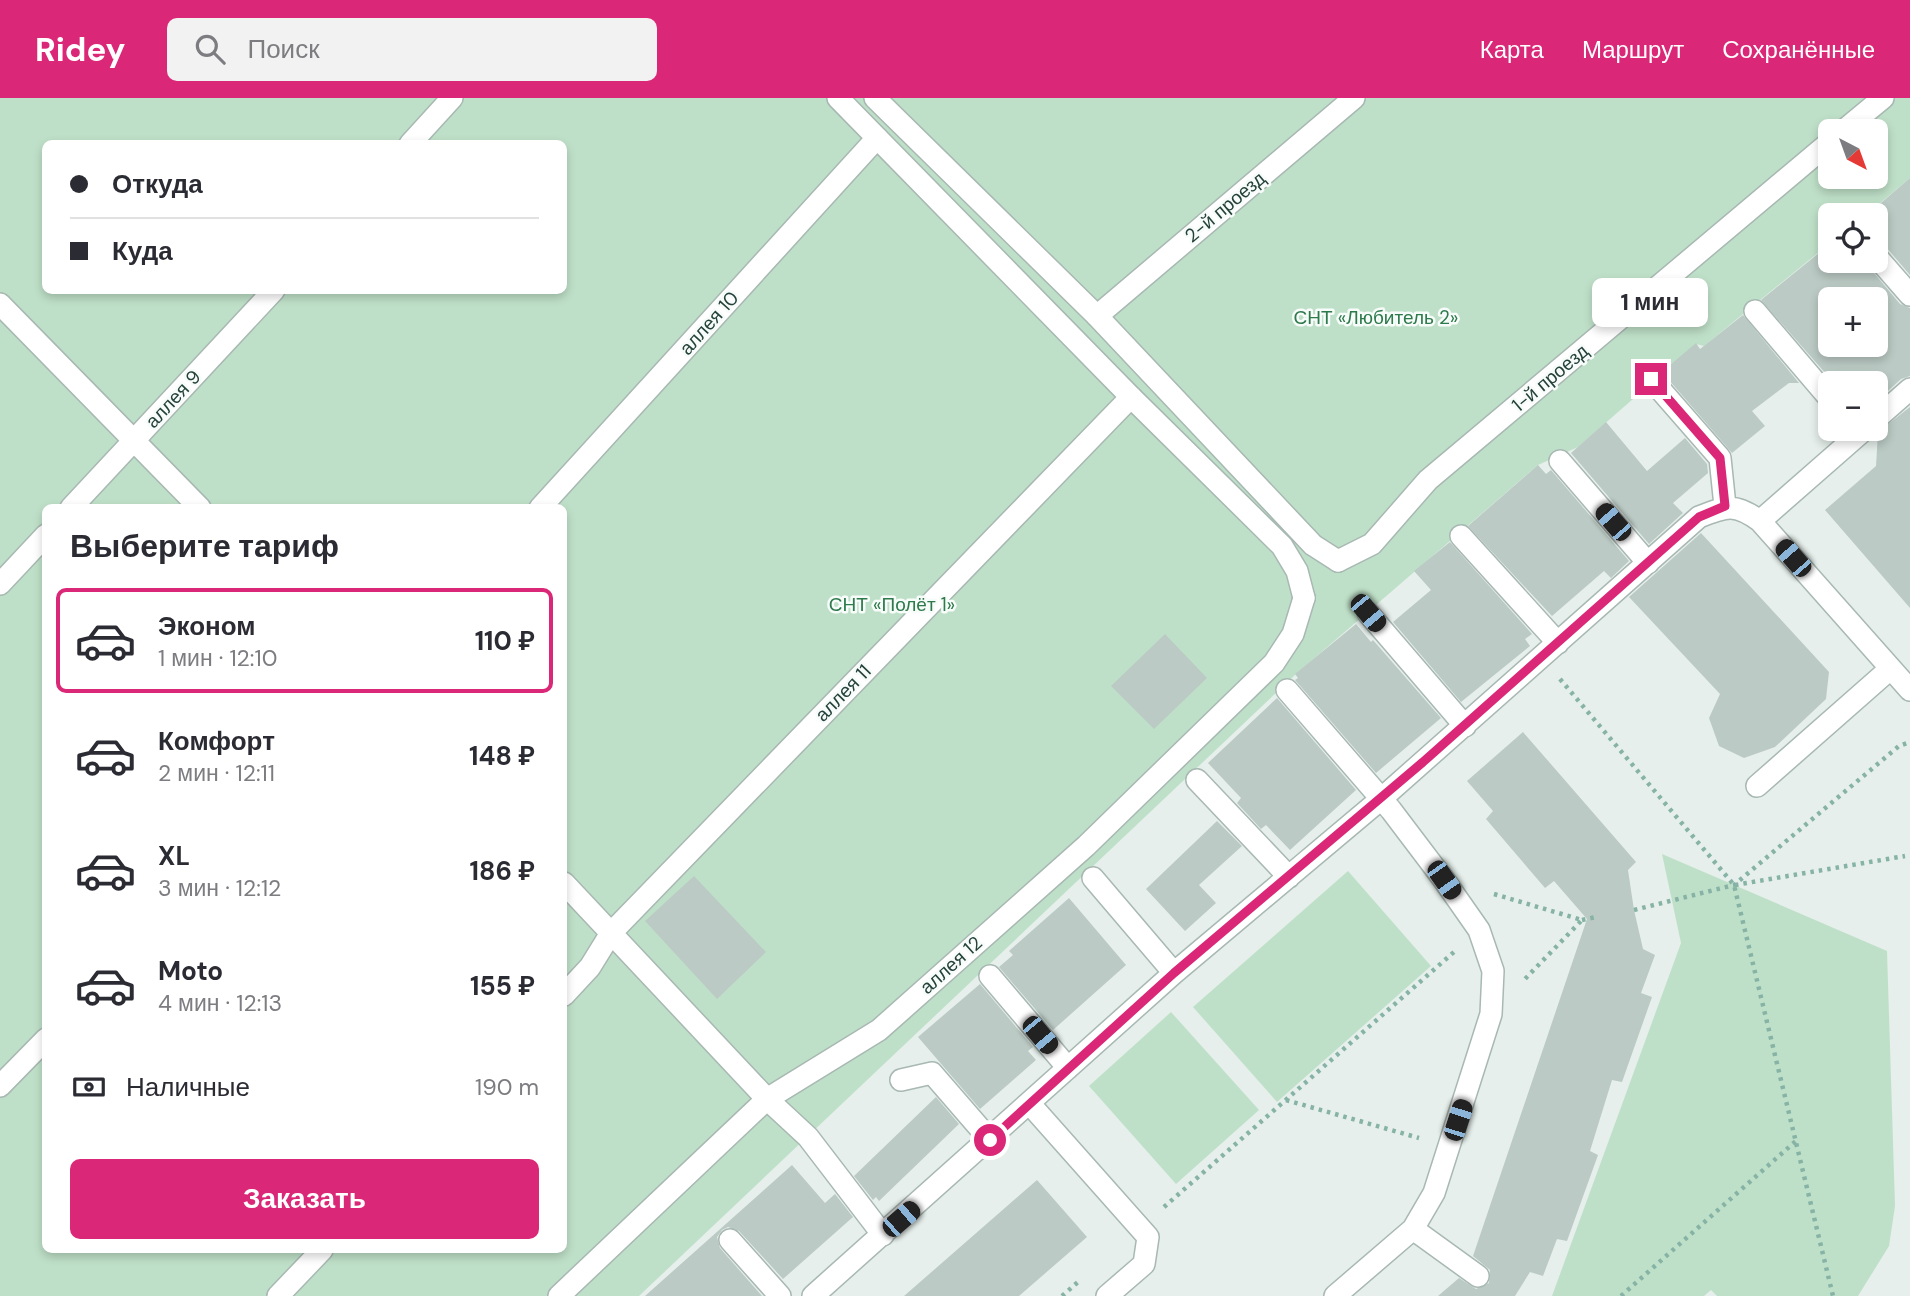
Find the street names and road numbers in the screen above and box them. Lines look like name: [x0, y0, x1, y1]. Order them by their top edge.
street label: 2-й проезд: [1179, 166, 1271, 248]
street label: аллея 10: [674, 286, 744, 360]
street label: 1-й проезд: [1506, 339, 1594, 417]
street label: аллея 9: [140, 365, 206, 433]
street label: аллея 11: [810, 659, 876, 727]
street label: аллея 12: [915, 930, 987, 1000]

